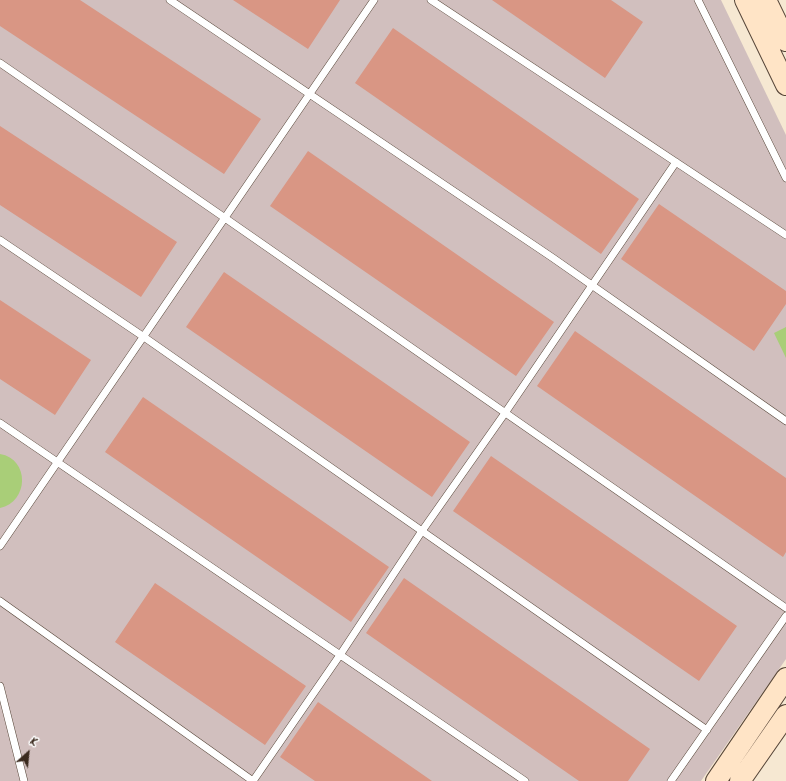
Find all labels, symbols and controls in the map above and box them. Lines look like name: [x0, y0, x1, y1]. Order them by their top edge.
north arrow: [8, 733, 48, 773]
text: K: [26, 733, 40, 752]

